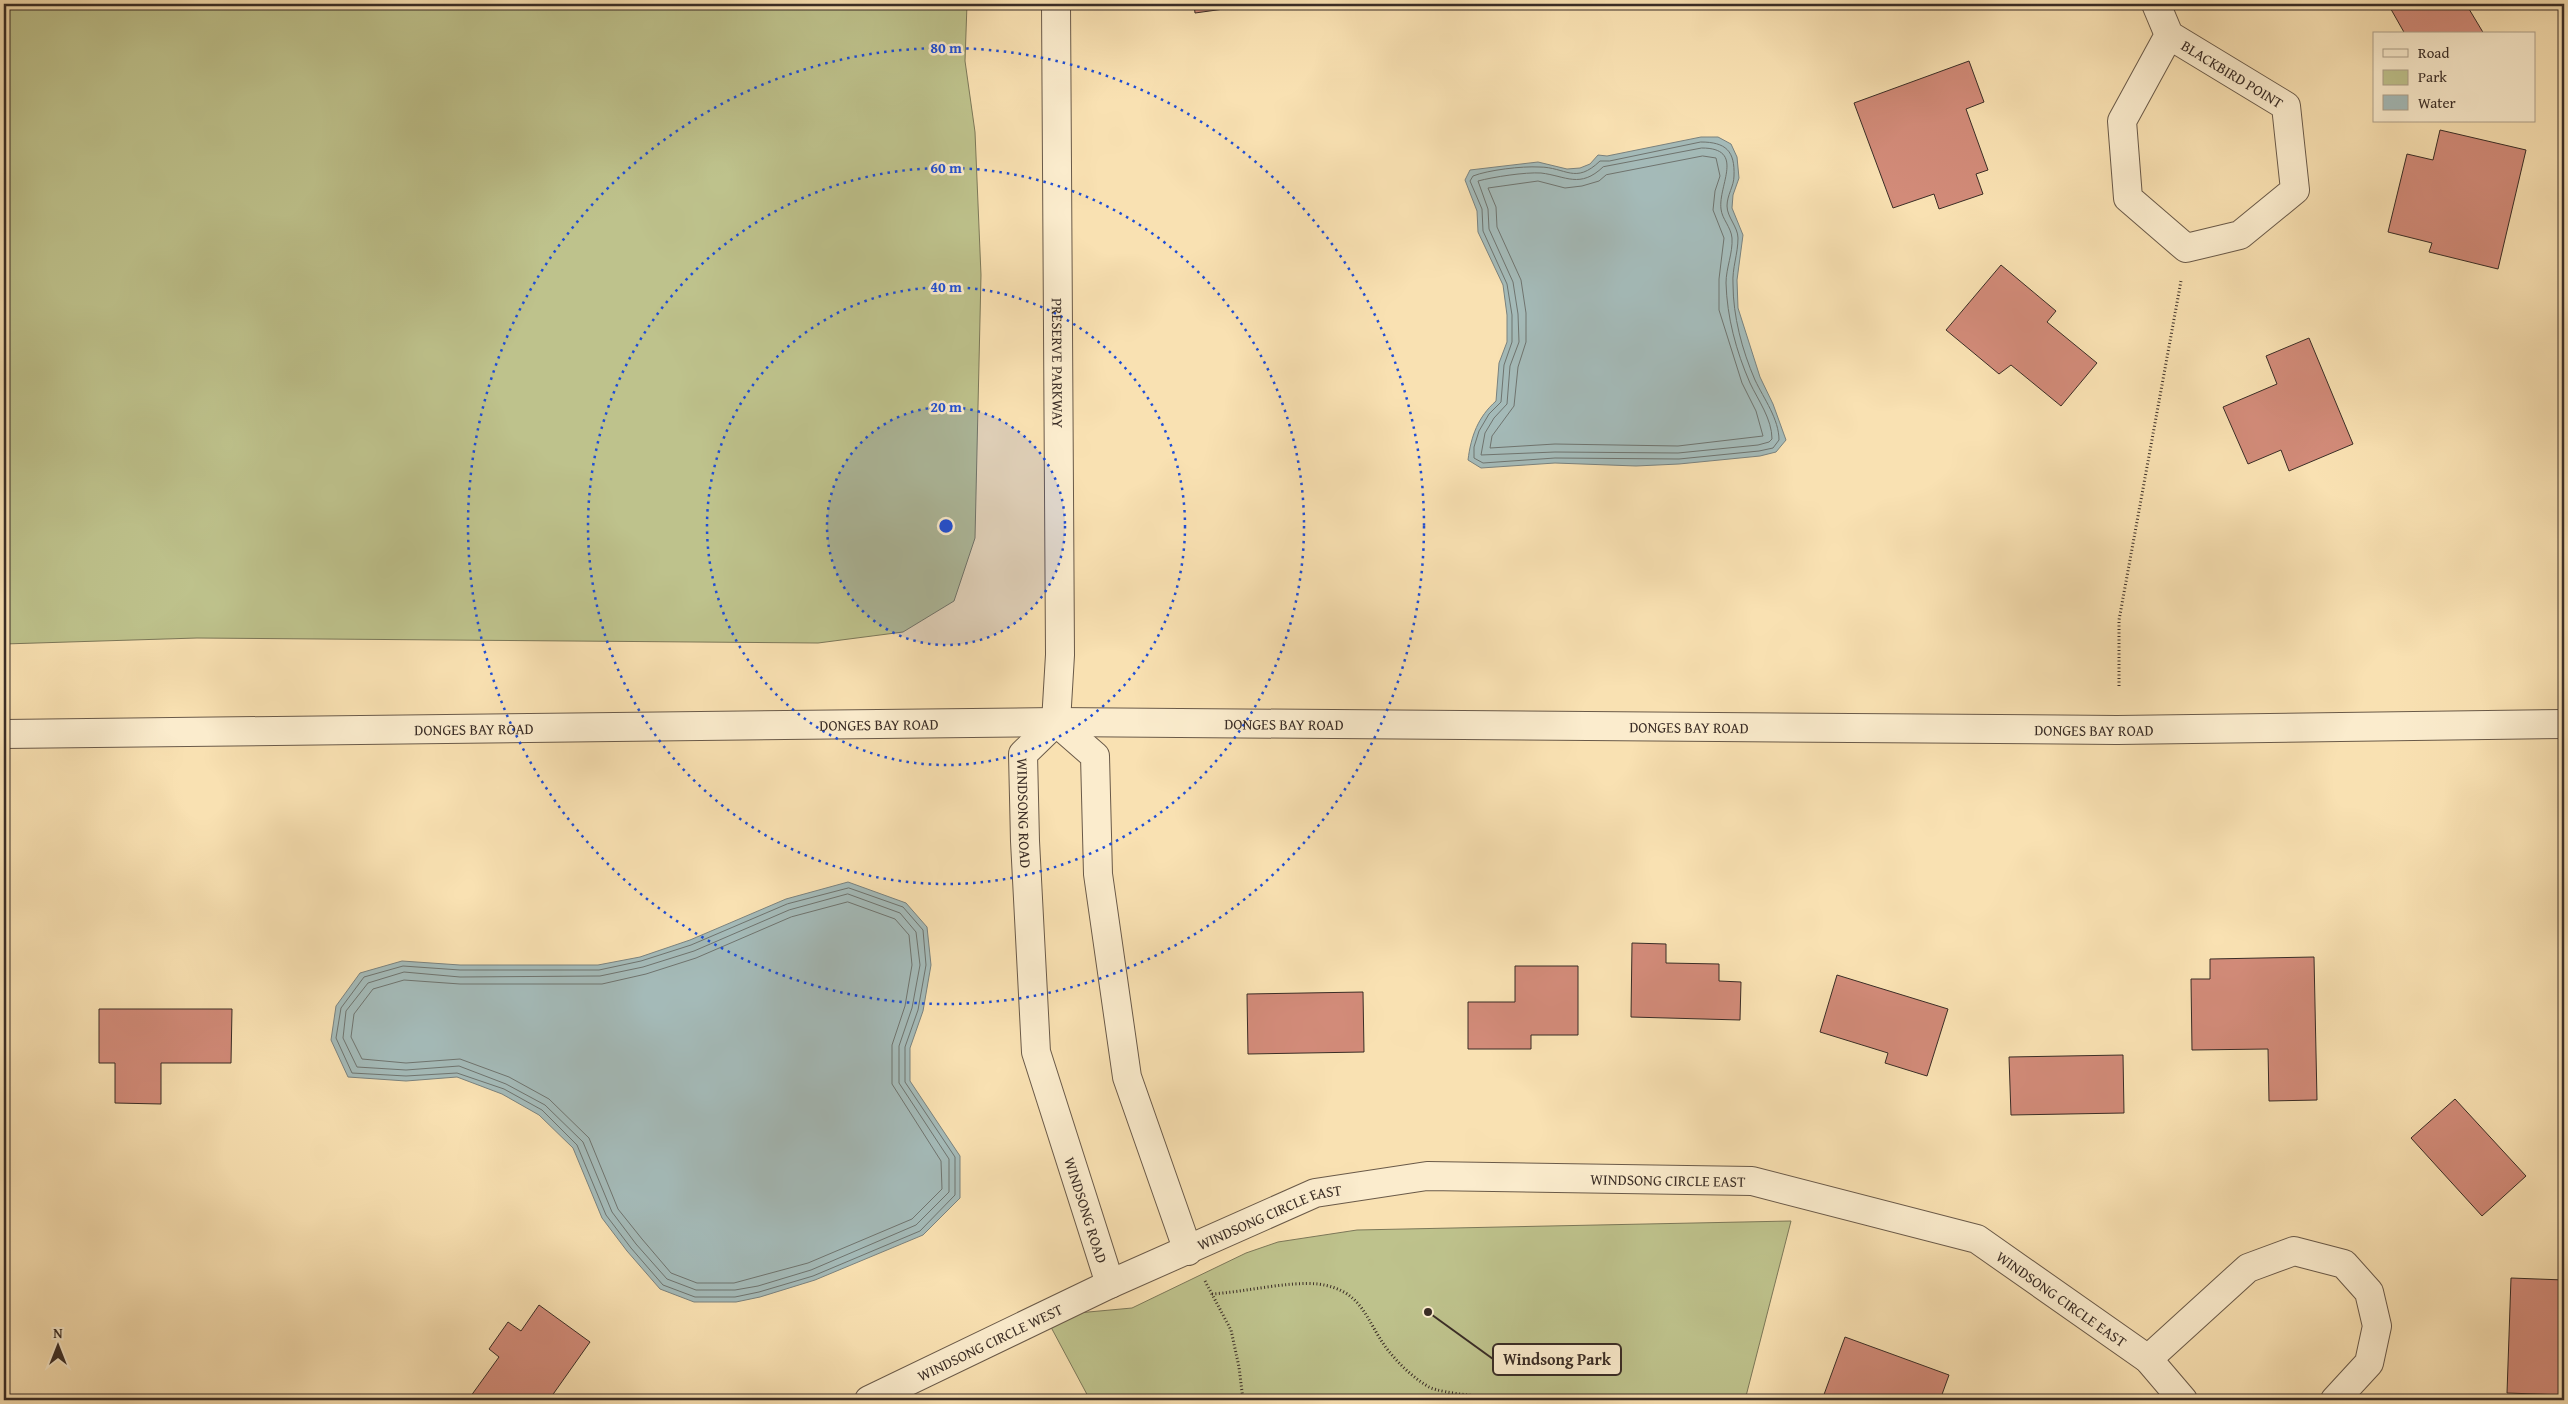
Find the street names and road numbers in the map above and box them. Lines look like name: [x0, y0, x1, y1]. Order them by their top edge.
street label: BLACKBIRD POINT: [2178, 35, 2288, 113]
street label: PRESERVE PARKWAY: [1047, 298, 1069, 428]
street label: DONGES BAY ROAD: [819, 713, 939, 735]
street label: DONGES BAY ROAD: [1224, 713, 1344, 735]
street label: DONGES BAY ROAD: [1629, 716, 1749, 738]
street label: DONGES BAY ROAD: [414, 717, 534, 740]
street label: DONGES BAY ROAD: [2034, 719, 2154, 741]
street label: WINDSONG ROAD: [1013, 758, 1037, 869]
street label: WINDSONG ROAD: [1060, 1154, 1113, 1266]
street label: WINDSONG CIRCLE EAST: [1590, 1168, 1746, 1191]
street label: WINDSONG CIRCLE EAST: [1194, 1179, 1344, 1255]
street label: WINDSONG CIRCLE EAST: [1992, 1245, 2132, 1352]
street label: WINDSONG CIRCLE WEST: [914, 1298, 1066, 1386]

